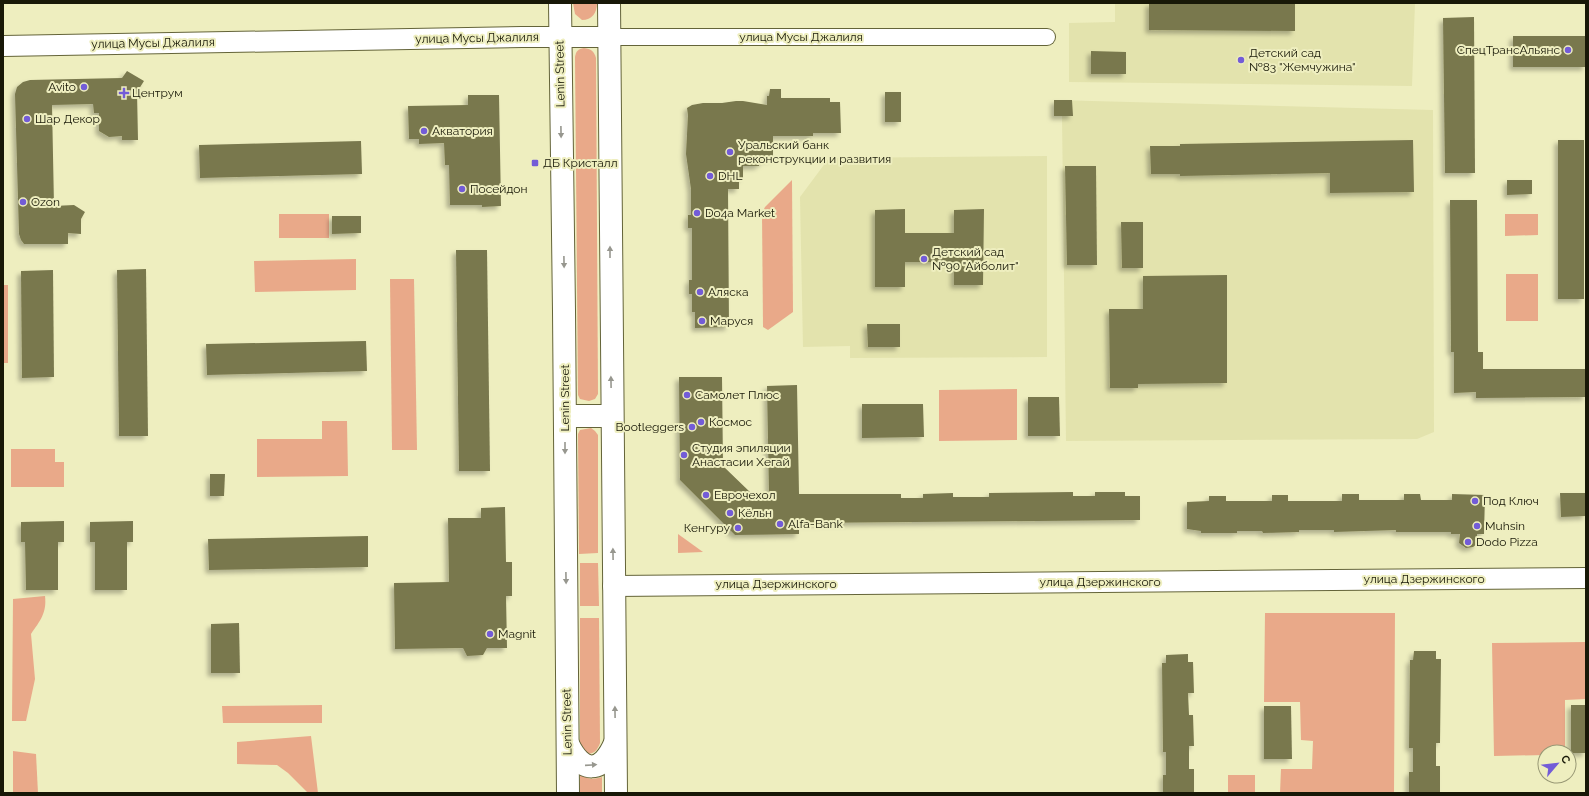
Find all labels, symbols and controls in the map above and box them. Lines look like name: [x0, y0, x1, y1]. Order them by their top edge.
street label: улица Мусы Джалиля: [415, 30, 539, 46]
street label: улица Мусы Джалиля: [739, 30, 863, 44]
street label: улица Мусы Джалиля: [91, 35, 215, 51]
street label: Lenin Street: [552, 40, 568, 108]
place label: СпецТрансАльянс: [1457, 43, 1560, 57]
marker: СпецТрансАльянс: [1563, 45, 1573, 55]
place label: Детский сад №83 "Жемчужина": [1249, 46, 1356, 74]
marker: Детский сад №83 "Жемчужина": [1236, 55, 1246, 65]
place label: Avito: [48, 80, 76, 94]
marker: Avito: [79, 82, 89, 92]
place label: Центрум: [132, 86, 183, 100]
marker: Центрум: [119, 88, 129, 98]
place label: Шар Декор: [35, 112, 100, 126]
marker: Шар Декор: [22, 114, 32, 124]
place label: Акватория: [432, 124, 493, 138]
marker: Акватория: [419, 126, 429, 136]
one-way arrow: [558, 126, 564, 139]
place label: Уральский банк реконструкции и развития: [738, 138, 891, 166]
marker: Уральский банк реконструкции и развития: [725, 147, 735, 157]
place label: ДБ Кристалл: [543, 156, 618, 170]
marker: ДБ Кристалл: [530, 158, 540, 168]
place label: DHL: [718, 169, 742, 183]
marker: DHL: [705, 171, 715, 181]
place label: Посейдон: [470, 182, 528, 196]
marker: Посейдон: [457, 184, 467, 194]
place label: Ozon: [31, 195, 60, 209]
marker: Ozon: [18, 197, 28, 207]
place label: Do4a Market: [705, 206, 775, 220]
marker: Do4a Market: [692, 208, 702, 218]
one-way arrow: [607, 245, 613, 258]
place label: Детский сад №90 "Айболит": [932, 245, 1018, 273]
marker: Детский сад №90 "Айболит": [919, 254, 929, 264]
one-way arrow: [560, 256, 567, 268]
place label: Аляска: [708, 285, 749, 299]
marker: Аляска: [695, 287, 705, 297]
place label: Маруся: [710, 314, 753, 328]
marker: Маруся: [697, 316, 707, 326]
street label: Lenin Street: [558, 365, 572, 431]
one-way arrow: [608, 376, 615, 388]
place label: Самолет Плюс: [695, 388, 780, 402]
marker: Самолет Плюс: [682, 390, 692, 400]
place label: Космос: [709, 415, 753, 429]
marker: Космос: [696, 417, 706, 427]
place label: Bootleggers: [616, 420, 684, 434]
marker: Bootleggers: [687, 422, 697, 432]
place label: Студия эпиляции Анастасии Хегай: [692, 441, 791, 469]
one-way arrow: [562, 442, 568, 455]
marker: Студия эпиляции Анастасии Хегай: [679, 450, 689, 460]
place label: Еврочехол: [714, 488, 775, 502]
marker: Еврочехол: [701, 490, 711, 500]
place label: Под Ключ: [1483, 494, 1539, 508]
marker: Под Ключ: [1470, 496, 1480, 506]
place label: Кёльн: [738, 506, 772, 520]
marker: Кёльн: [725, 508, 735, 518]
place label: Alfa-Bank: [788, 517, 843, 531]
marker: Alfa-Bank: [775, 519, 785, 529]
place label: Muhsin: [1485, 519, 1525, 533]
place label: Кенгуру: [684, 521, 730, 535]
marker: Muhsin: [1472, 521, 1482, 531]
marker: Кенгуру: [733, 523, 743, 533]
place label: Dodo Pizza: [1476, 535, 1538, 549]
marker: Dodo Pizza: [1463, 537, 1473, 547]
one-way arrow: [610, 547, 616, 560]
one-way arrow: [563, 572, 569, 585]
street label: улица Дзержинского: [1363, 572, 1485, 586]
street label: улица Дзержинского: [1039, 575, 1161, 589]
street label: улица Дзержинского: [715, 577, 837, 591]
place label: Magnit: [498, 627, 536, 641]
marker: Magnit: [485, 629, 495, 639]
street label: Lenin Street: [559, 688, 575, 756]
one-way arrow: [612, 705, 618, 718]
north arrow: [1537, 744, 1577, 784]
text: С: [1558, 753, 1573, 766]
one-way arrow: [585, 761, 598, 768]

